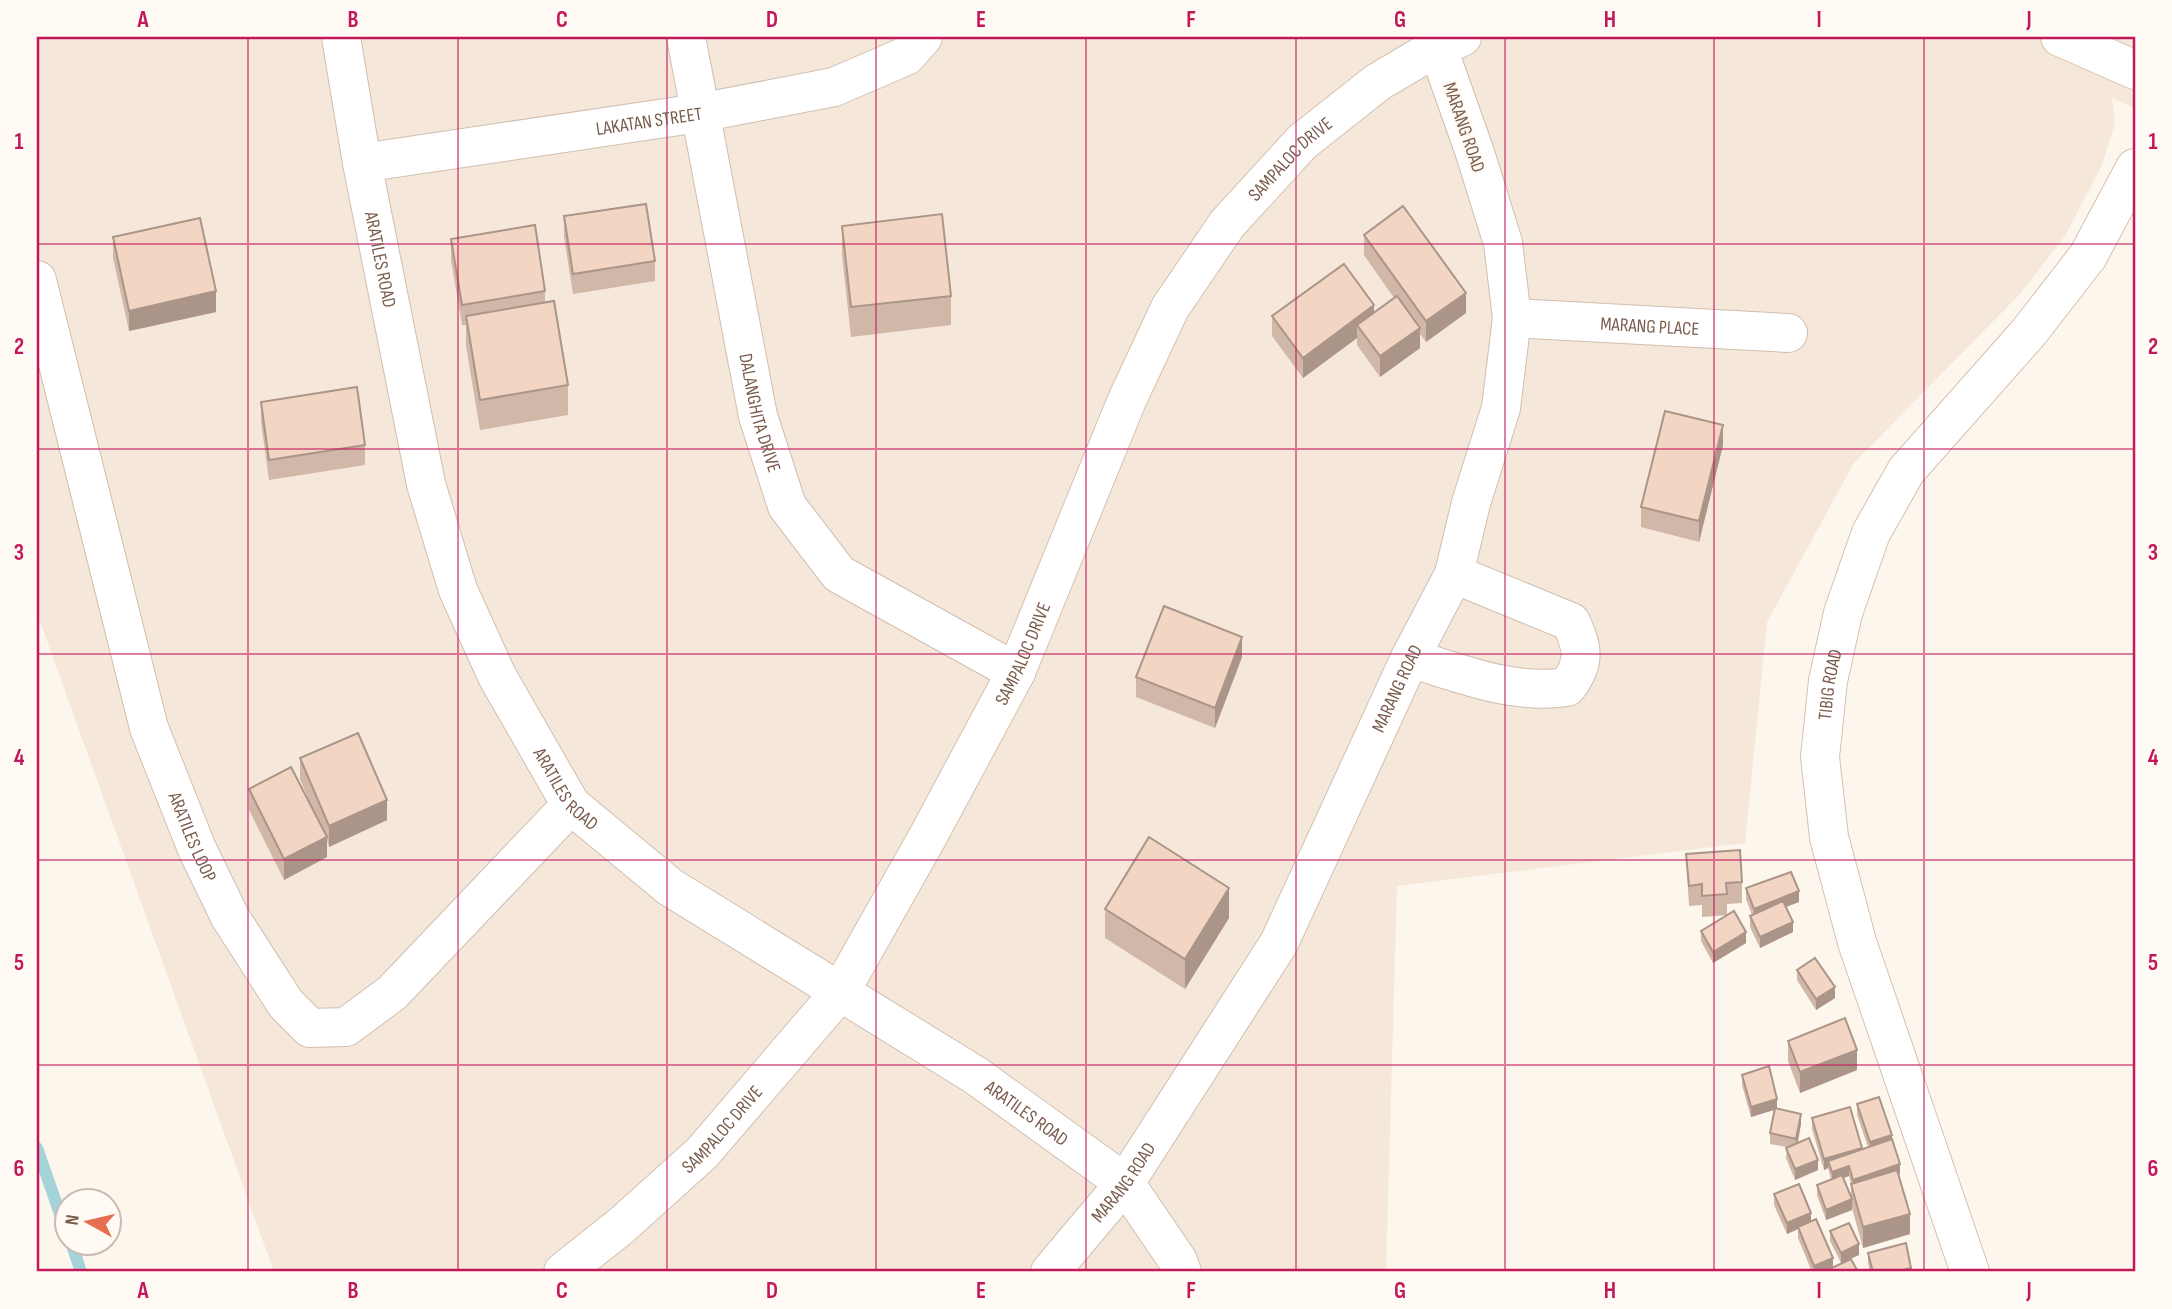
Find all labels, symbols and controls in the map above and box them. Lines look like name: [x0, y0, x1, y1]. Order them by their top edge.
text: A: [137, 6, 150, 34]
text: B: [348, 6, 359, 34]
text: C: [556, 6, 568, 34]
text: D: [766, 6, 778, 34]
text: E: [976, 6, 986, 34]
text: F: [1186, 6, 1196, 34]
text: G: [1394, 6, 1406, 34]
text: H: [1604, 6, 1616, 34]
text: I: [1816, 6, 1822, 34]
text: J: [2025, 6, 2032, 34]
street label: MARANG ROAD: [1437, 79, 1490, 176]
street label: LAKATAN STREET: [594, 103, 704, 141]
street label: SAMPALOC DRIVE: [1244, 113, 1337, 206]
text: 1: [14, 128, 24, 156]
text: 1: [2148, 128, 2158, 156]
street label: ARATILES ROAD: [359, 209, 401, 310]
street label: MARANG PLACE: [1600, 313, 1700, 341]
text: 2: [14, 333, 24, 361]
text: 2: [2148, 333, 2158, 361]
street label: DALANGHITA DRIVE: [733, 352, 785, 475]
text: 3: [14, 539, 24, 567]
text: 3: [2148, 539, 2158, 567]
street label: SAMPALOC DRIVE: [990, 599, 1056, 709]
street label: MARANG ROAD: [1367, 641, 1428, 736]
street label: TIBIG ROAD: [1814, 647, 1848, 721]
street label: ARATILES ROAD: [527, 743, 603, 836]
text: 4: [14, 744, 25, 772]
text: 4: [2148, 744, 2159, 772]
street label: ARATILES LOOP: [162, 788, 221, 886]
text: 5: [14, 949, 24, 977]
text: 5: [2148, 949, 2158, 977]
street label: ARATILES ROAD: [979, 1075, 1072, 1151]
street label: SAMPALOC DRIVE: [677, 1081, 768, 1179]
street label: MARANG ROAD: [1087, 1138, 1161, 1228]
text: 6: [14, 1155, 24, 1183]
text: 6: [2148, 1155, 2158, 1183]
north arrow: [52, 1186, 122, 1256]
text: N: [61, 1213, 85, 1226]
text: A: [137, 1277, 150, 1305]
text: B: [348, 1277, 359, 1305]
text: C: [556, 1277, 568, 1305]
text: D: [766, 1277, 778, 1305]
text: E: [976, 1277, 986, 1305]
text: F: [1186, 1277, 1196, 1305]
text: G: [1394, 1277, 1406, 1305]
text: H: [1604, 1277, 1616, 1305]
text: I: [1816, 1277, 1822, 1305]
text: J: [2025, 1277, 2032, 1305]

